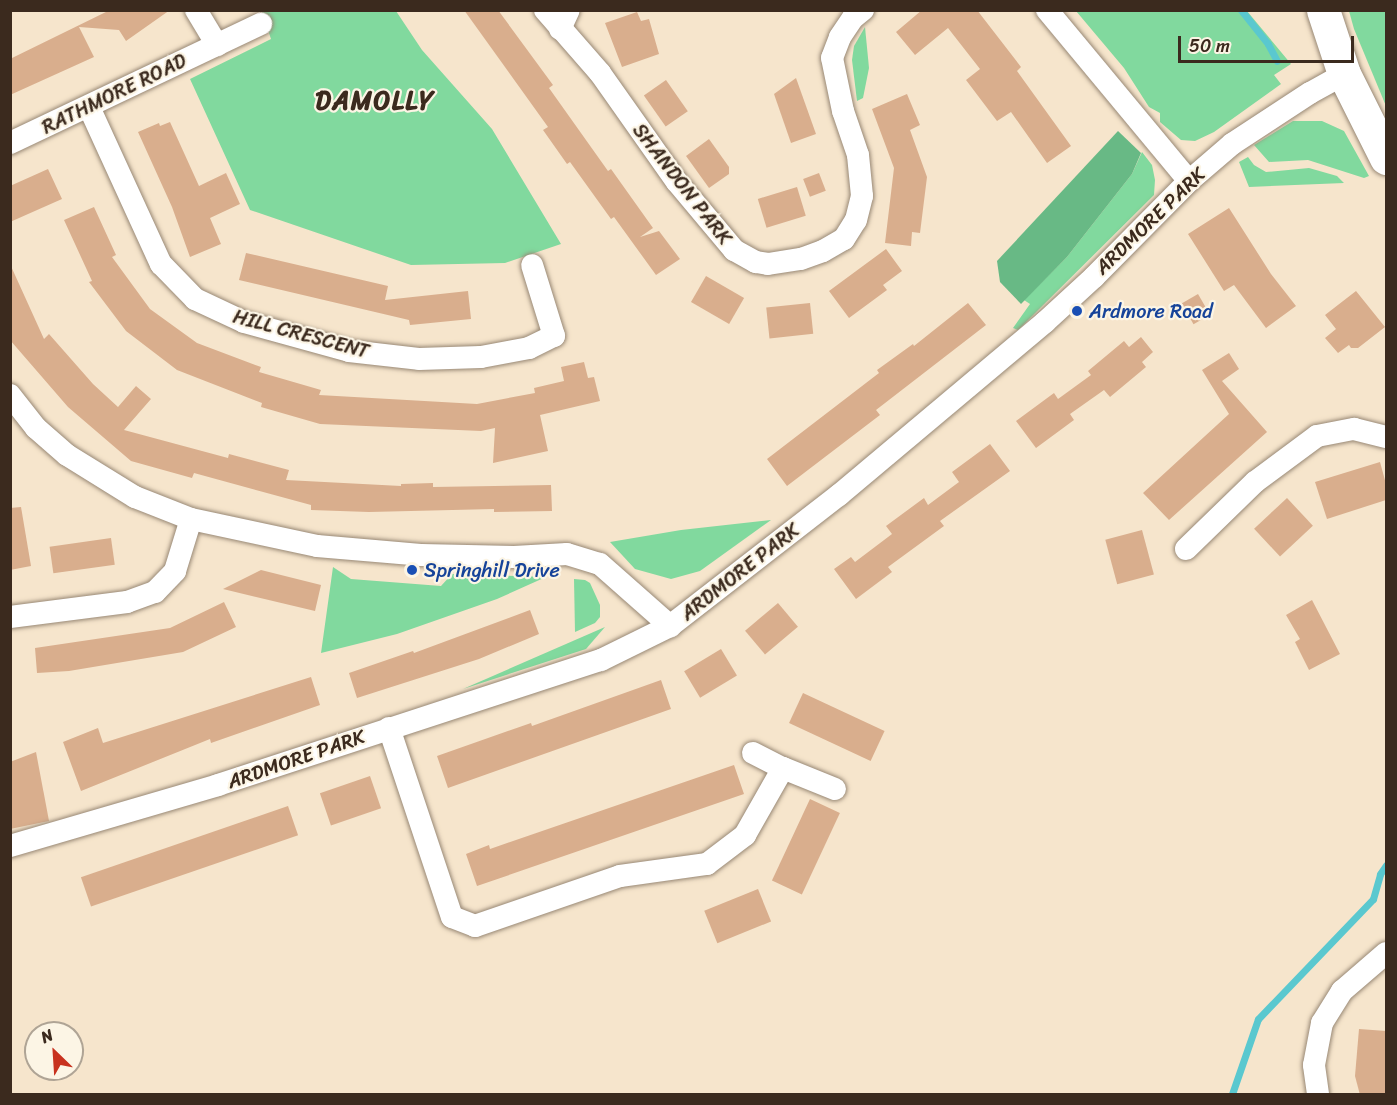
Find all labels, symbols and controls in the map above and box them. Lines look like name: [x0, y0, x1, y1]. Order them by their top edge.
scale bar: [1181, 24, 1356, 62]
text: 50 m: [1189, 30, 1230, 62]
street label: RATHMORE ROAD: [38, 49, 190, 139]
district label: DAMOLLY: [315, 85, 435, 117]
street label: SHANDON PARK: [628, 119, 736, 249]
street label: ARDMORE PARK: [1090, 163, 1210, 279]
place label: Ardmore Road: [1089, 299, 1213, 323]
street label: HILL CRESCENT: [230, 304, 372, 364]
marker: Ardmore Road: [1070, 304, 1084, 318]
street label: ARDMORE PARK: [676, 519, 804, 625]
place label: Springhill Drive: [424, 558, 560, 582]
marker: Springhill Drive: [405, 563, 419, 577]
street label: ARDMORE PARK: [225, 724, 367, 794]
north arrow: [24, 1021, 84, 1081]
text: N: [36, 1021, 58, 1052]

